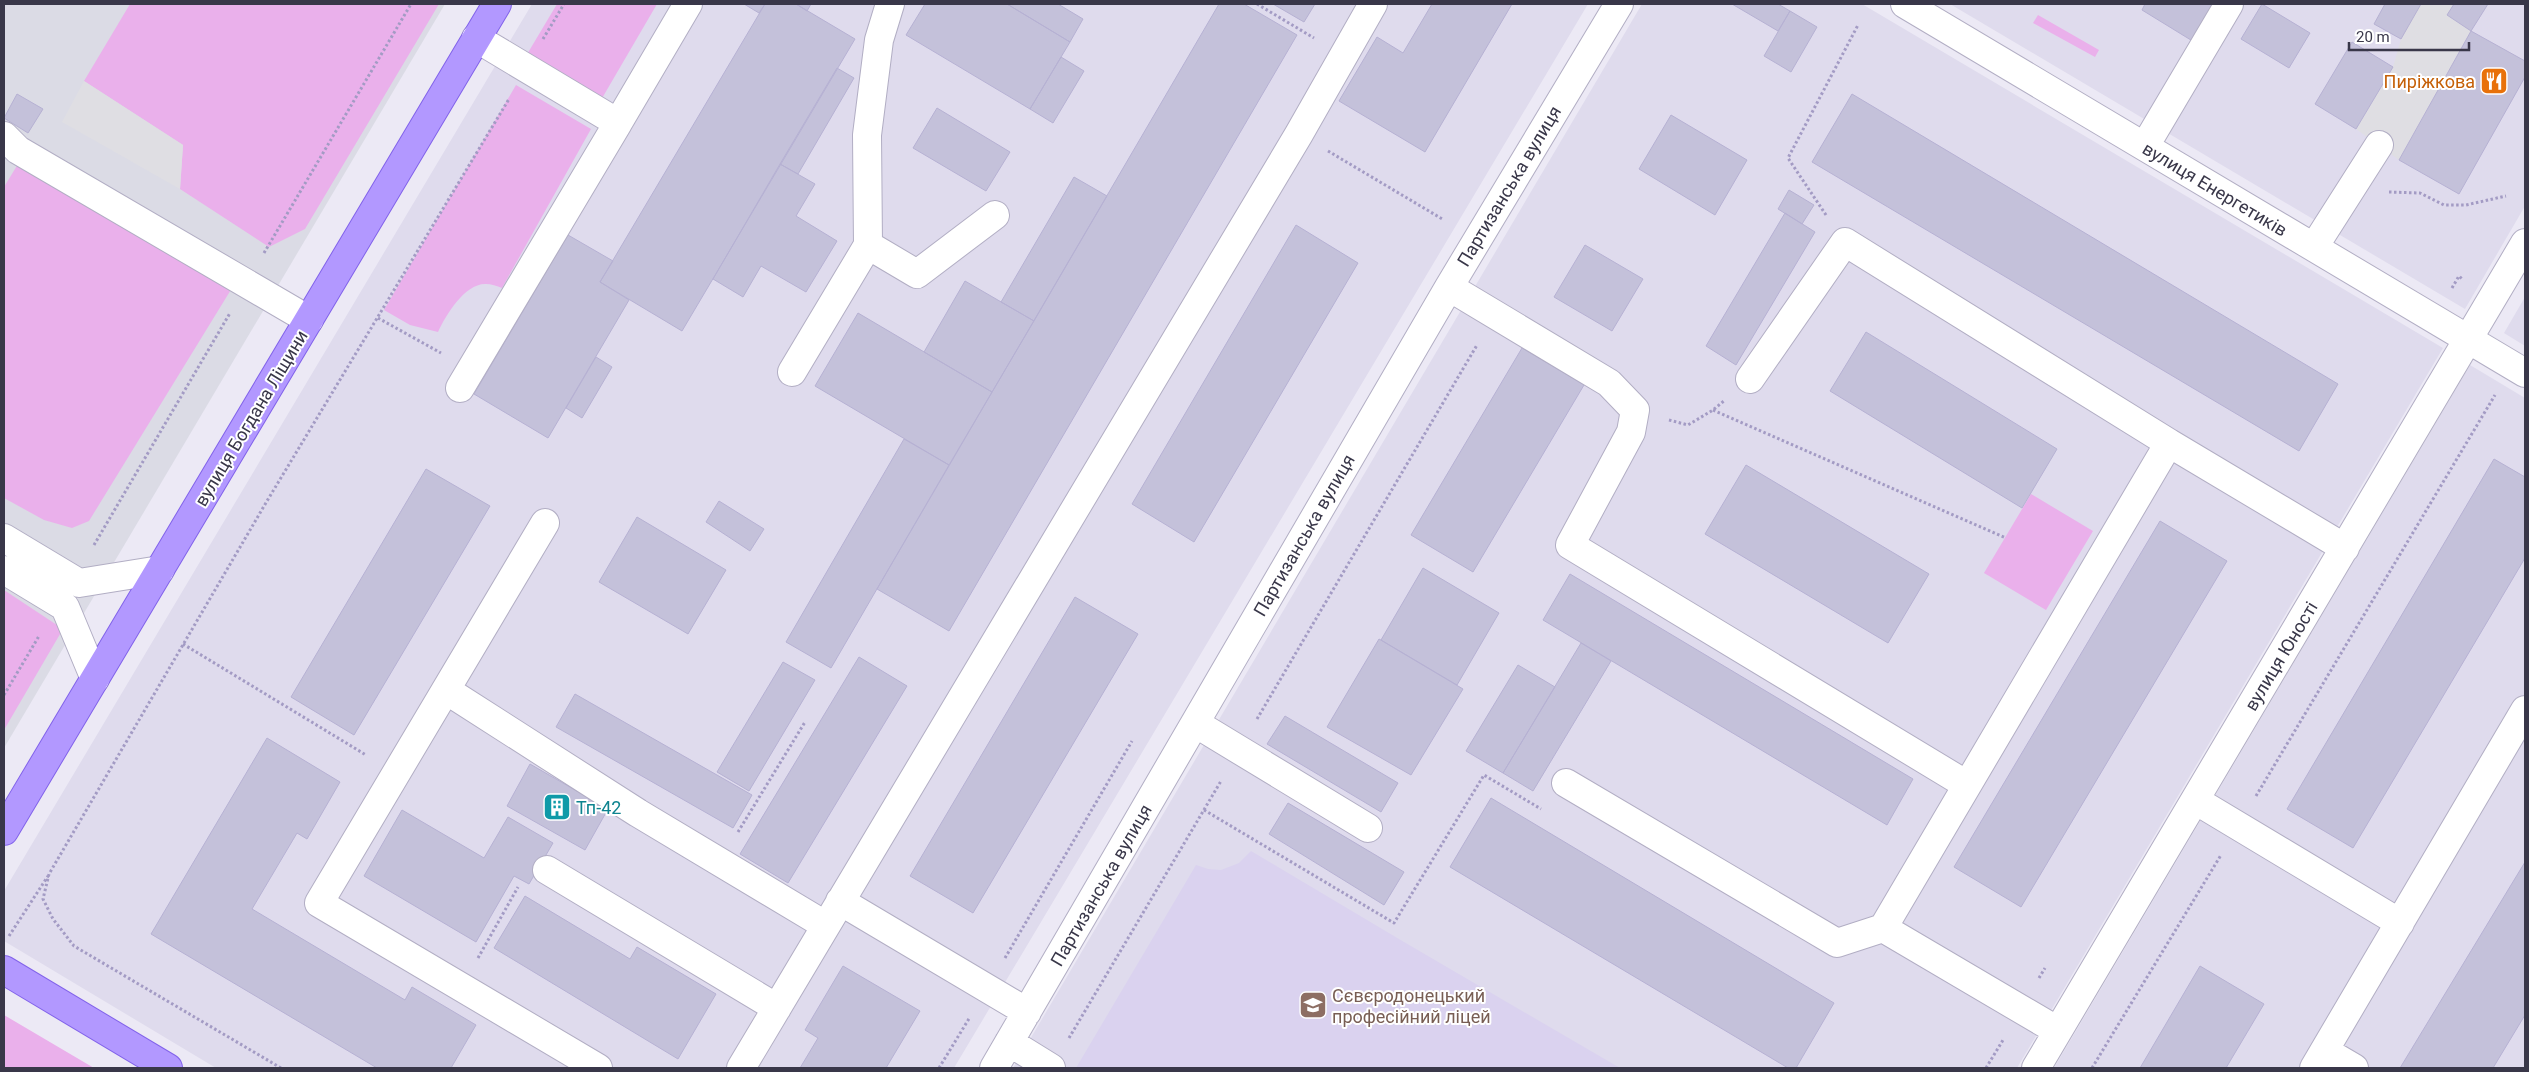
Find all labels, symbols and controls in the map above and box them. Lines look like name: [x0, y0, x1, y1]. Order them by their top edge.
scale bar: [2349, 20, 2469, 52]
text: 20 m: [2356, 28, 2390, 46]
restaurant icon: Пиріжкова: [2479, 66, 2509, 96]
place label: Пиріжкова: [2384, 71, 2475, 92]
street label: Партизанська вулиця: [1453, 102, 1565, 270]
street label: вулиця Енергетиків: [2139, 138, 2291, 240]
street label: вулиця Богдана Ліщини: [190, 326, 312, 510]
street label: Партизанська вулиця: [1249, 450, 1359, 620]
street label: вулиця Юності: [2240, 598, 2322, 714]
building icon: Тп-42: [542, 792, 572, 822]
place label: Тп-42: [576, 797, 621, 818]
street label: Партизанська вулиця: [1046, 800, 1156, 970]
place label: Сєвєродонецький професійний ліцей: [1332, 985, 1491, 1027]
school or university icon: Сєвєродонецький професійний ліцей: [1298, 990, 1328, 1020]

